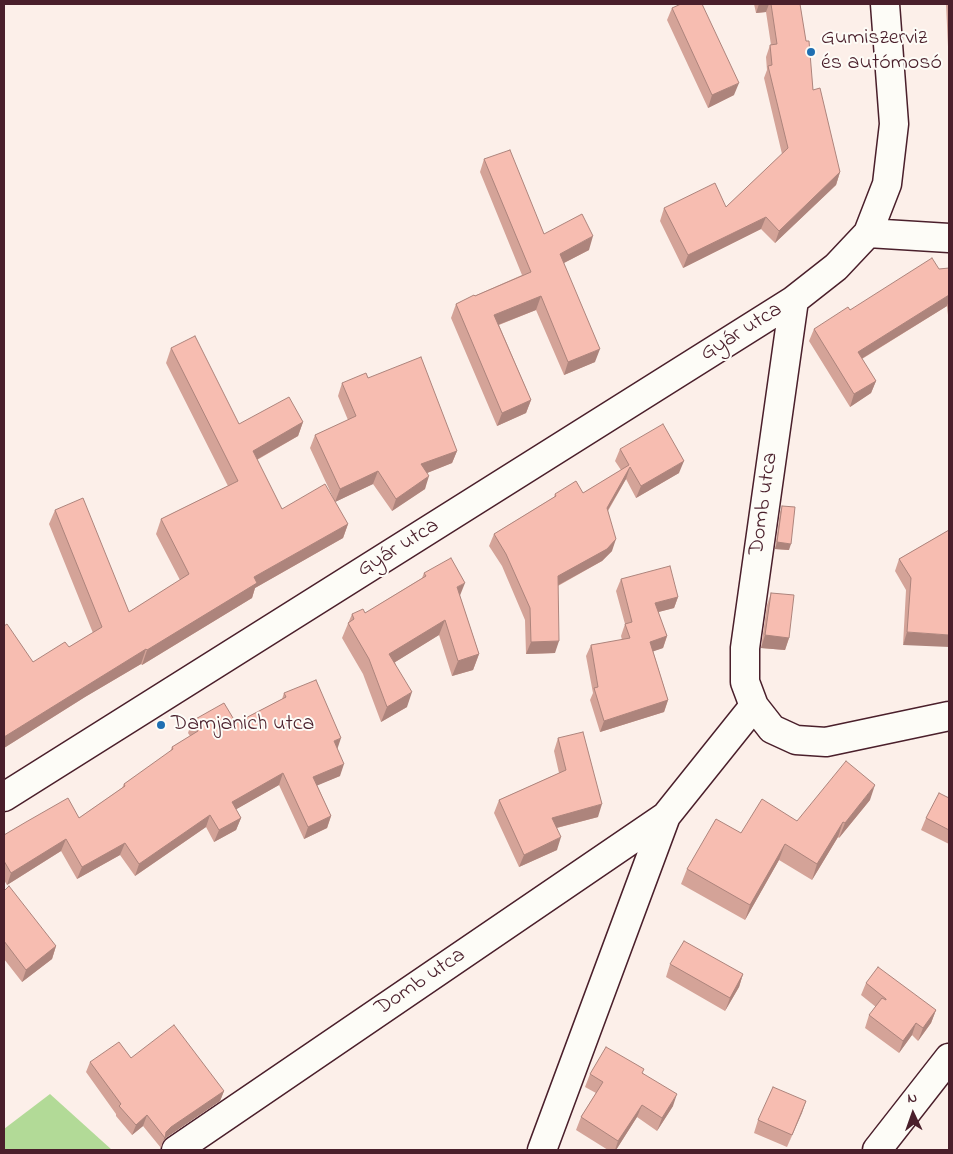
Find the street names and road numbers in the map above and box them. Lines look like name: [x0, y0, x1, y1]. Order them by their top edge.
street label: Gyár utca: [696, 298, 788, 368]
street label: Domb utca: [745, 451, 785, 557]
street label: Gyár utca: [353, 514, 445, 584]
street label: Domb utca: [371, 943, 471, 1023]

